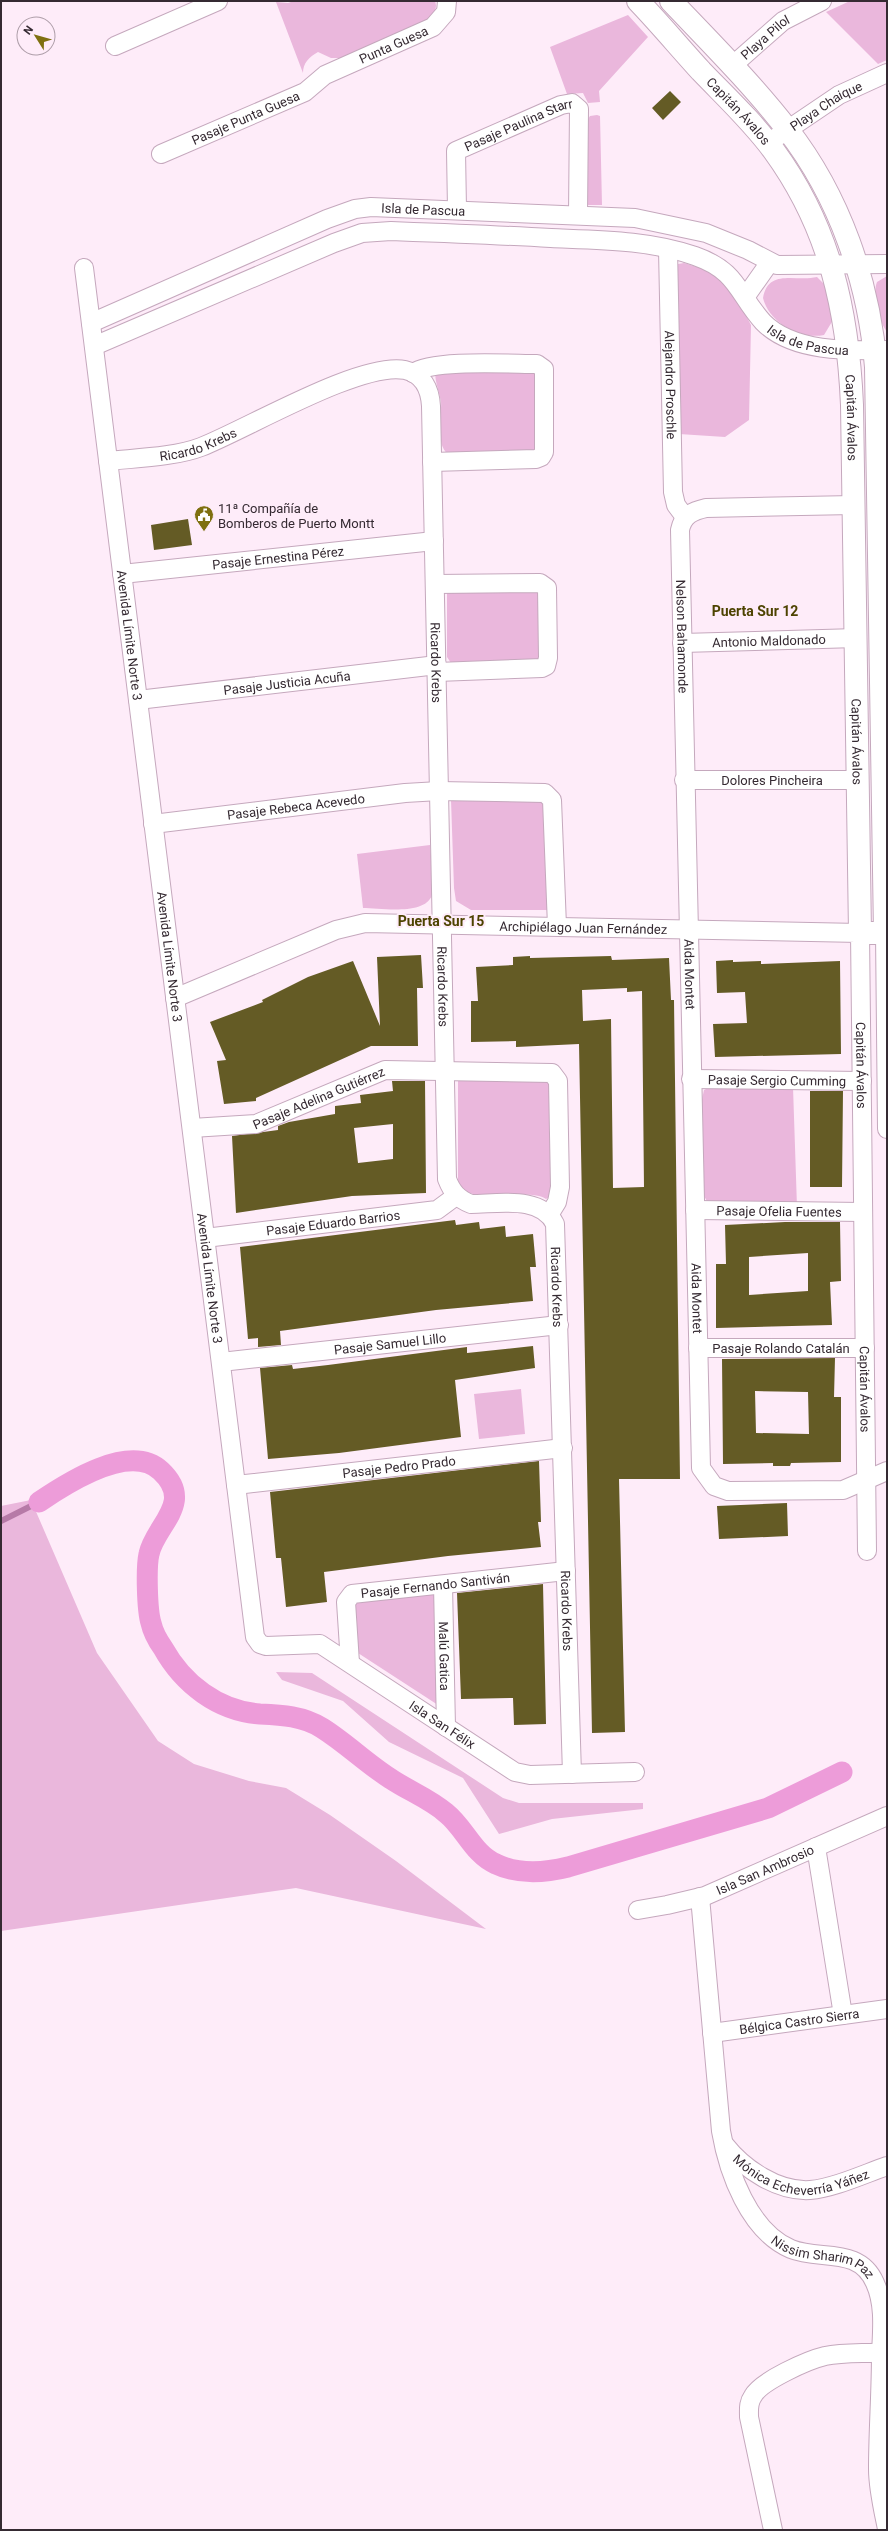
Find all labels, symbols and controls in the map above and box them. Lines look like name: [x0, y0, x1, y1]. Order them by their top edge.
street label: Playa Pilol: [738, 12, 792, 63]
north arrow: [16, 16, 56, 56]
text: N: [21, 23, 36, 37]
street label: Punta Guesa: [357, 23, 431, 67]
street label: Capitán Ávalos: [703, 74, 773, 148]
street label: Playa Chaique: [787, 78, 865, 134]
street label: Pasaje Punta Guesa: [189, 88, 302, 148]
street label: Pasaje Paulina Starr: [462, 96, 574, 154]
street label: Isla de Pascua: [381, 200, 466, 219]
street label: Isla de Pascua: [764, 322, 849, 358]
street label: Alejandro Proschle: [662, 330, 679, 440]
street label: Capitán Ávalos: [842, 374, 860, 461]
street label: Ricardo Krebs: [159, 425, 239, 464]
place label: 11ª Compañía de Bomberos de Puerto Montt: [218, 501, 374, 531]
public building icon: 11ª Compañía de Bomberos de Puerto Montt: [193, 504, 215, 532]
street label: Pasaje Ernestina Pérez: [212, 543, 345, 572]
street label: Avenida Límite Norte 3: [114, 569, 145, 701]
street label: Nelson Bahamonde: [673, 579, 691, 694]
district label: Puerta Sur 12: [712, 603, 798, 619]
street label: Ricardo Krebs: [427, 622, 444, 703]
street label: Antonio Maldonado: [712, 632, 826, 650]
street label: Pasaje Justicia Acuña: [223, 668, 351, 698]
street label: Capitán Ávalos: [848, 698, 865, 785]
street label: Dolores Pincheira: [721, 773, 823, 788]
street label: Pasaje Rebeca Acevedo: [226, 791, 366, 823]
street label: Avenida Límite Norte 3: [154, 890, 185, 1023]
district label: Puerta Sur 15: [398, 913, 484, 929]
street label: Archipiélago Juan Fernández: [499, 919, 668, 937]
street label: Aida Montet: [681, 939, 698, 1010]
street label: Ricardo Krebs: [434, 946, 451, 1027]
street label: Capitán Ávalos: [853, 1022, 869, 1109]
street label: Pasaje Adelina Gutiérrez: [251, 1064, 387, 1132]
street label: Pasaje Sergio Cumming: [708, 1072, 846, 1089]
street label: Pasaje Ofelia Fuentes: [716, 1203, 842, 1220]
street label: Pasaje Eduardo Barrios: [265, 1207, 401, 1239]
street label: Avenida Límite Norte 3: [194, 1212, 225, 1344]
street label: Ricardo Krebs: [548, 1246, 565, 1328]
street label: Aida Montet: [688, 1263, 705, 1334]
street label: Pasaje Samuel Lillo: [333, 1330, 447, 1358]
street label: Pasaje Rolando Catalán: [712, 1341, 850, 1356]
street label: Capitán Ávalos: [857, 1346, 873, 1433]
street label: Pasaje Pedro Prado: [342, 1453, 456, 1481]
street label: Pasaje Fernando Santiván: [360, 1570, 511, 1601]
street label: Ricardo Krebs: [558, 1570, 575, 1652]
street label: Malú Gatica: [436, 1621, 452, 1691]
street label: Isla San Félix: [406, 1698, 478, 1752]
street label: Isla San Ambrosio: [714, 1842, 816, 1898]
street label: Bélgica Castro Sierra: [738, 2006, 860, 2037]
street label: Mónica Echeverría Yáñez: [730, 2151, 872, 2198]
street label: Nissim Sharim Paz: [768, 2232, 878, 2282]

